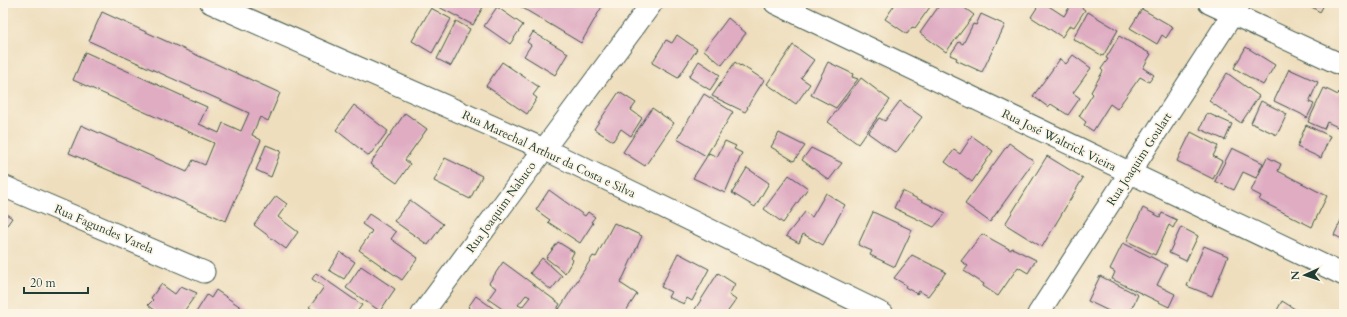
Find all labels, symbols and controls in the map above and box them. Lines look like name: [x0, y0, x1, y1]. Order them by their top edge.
street label: Rua José Waltrick Vieira: [999, 105, 1120, 175]
street label: Rua Marechal Arthur da Costa e Silva: [460, 107, 639, 202]
street label: Rua Joaquim Goulart: [1103, 109, 1175, 209]
street label: Rua Joaquim Nabuco: [462, 158, 540, 256]
street label: Rua Fagundes Varela: [52, 201, 157, 258]
north arrow: [1285, 255, 1325, 295]
scale bar: [24, 269, 88, 295]
text: N: [1288, 270, 1303, 281]
text: 20 m: [30, 275, 57, 291]

